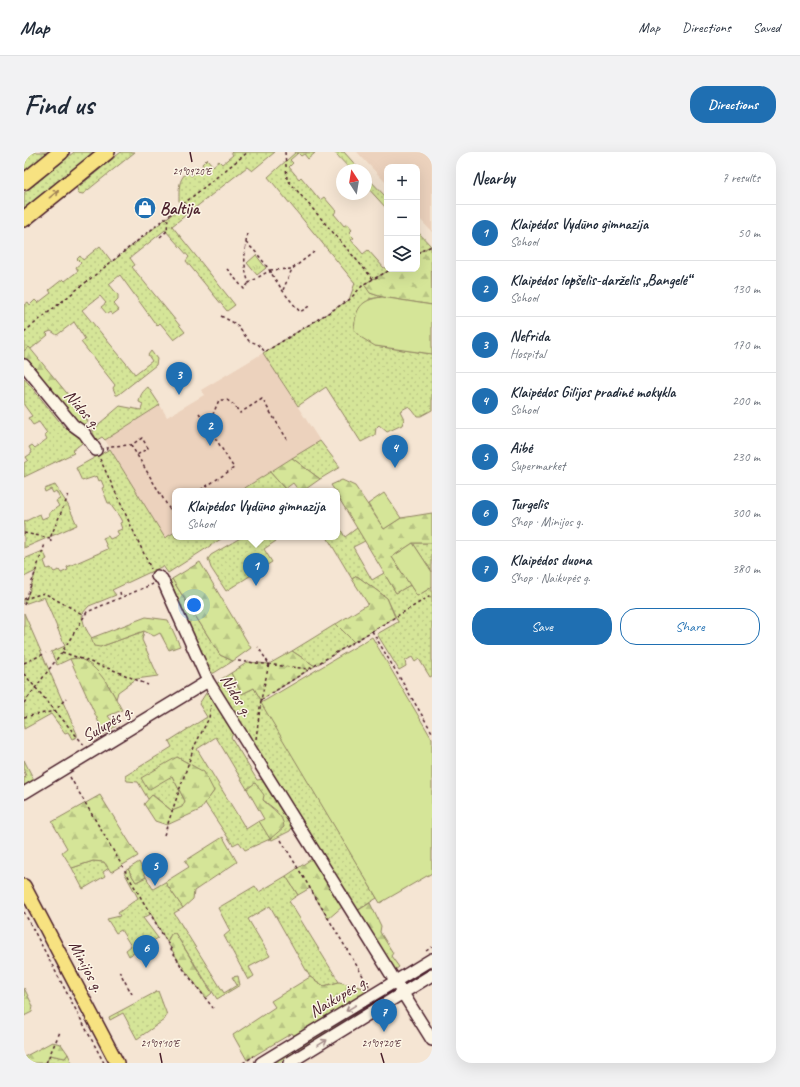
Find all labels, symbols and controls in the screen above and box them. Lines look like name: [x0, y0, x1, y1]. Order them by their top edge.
text: Map: [20, 16, 50, 40]
text: Map: [639, 19, 660, 36]
text: Directions: [682, 19, 731, 36]
text: Saved: [753, 19, 780, 36]
button: Directions: [690, 86, 776, 123]
text: Find us: [24, 87, 94, 122]
north arrow: [336, 164, 372, 200]
map controls: [384, 164, 420, 272]
button: +: [384, 164, 420, 200]
text: 21°09'20"E: [173, 165, 213, 178]
text: Nearby: [472, 168, 515, 189]
text: 7 results: [722, 170, 760, 186]
one-way arrow: [49, 190, 60, 199]
shop icon: Baltija: [132, 195, 158, 221]
place label: Baltija: [160, 198, 201, 219]
button: −: [384, 200, 420, 236]
text: Klaipėdos Vydūno gimnazija: [510, 215, 648, 234]
text: 1: [482, 225, 488, 241]
text: 50 m: [738, 225, 760, 241]
text: School: [510, 234, 538, 250]
button: layers: [384, 236, 420, 272]
text: Klaipėdos lopšelis-darželis „Bangelė“: [510, 271, 691, 290]
text: 2: [482, 281, 488, 297]
text: 130 m: [732, 281, 760, 297]
text: School: [510, 290, 538, 306]
text: Nefrida: [510, 327, 550, 346]
text: 3: [482, 337, 488, 353]
text: 170 m: [732, 337, 760, 353]
text: Hospital: [510, 346, 546, 362]
pin: 3: [166, 362, 192, 395]
text: Klaipėdos Gilijos pradinė mokykla: [510, 383, 675, 402]
street label: Nidos g.: [60, 385, 106, 434]
text: 4: [482, 393, 488, 409]
text: 200 m: [732, 393, 760, 409]
text: School: [510, 402, 538, 418]
pin: 2: [197, 413, 223, 446]
pin: 4: [382, 435, 408, 468]
text: Aibė: [510, 439, 532, 458]
text: 5: [482, 449, 488, 465]
text: 230 m: [732, 449, 760, 465]
text: Supermarket: [510, 458, 565, 474]
popup: [172, 488, 340, 540]
text: Turgelis: [510, 495, 548, 514]
text: Klaipėdos Vydūno gimnazija: [187, 497, 325, 516]
text: 6: [482, 505, 488, 521]
text: 300 m: [732, 505, 760, 521]
text: Shop · Minijos g.: [510, 514, 583, 530]
text: School: [187, 516, 215, 532]
text: Klaipėdos duona: [510, 551, 592, 570]
pin: 1: [243, 553, 269, 586]
text: 7: [482, 561, 488, 577]
text: 380 m: [732, 561, 760, 577]
text: Shop · Naikupės g.: [510, 570, 590, 586]
your location: [184, 595, 204, 615]
button: Save: [472, 608, 612, 645]
button: Share: [620, 608, 760, 645]
street label: Nidos g.: [216, 670, 258, 721]
street label: Sulupės g.: [78, 700, 137, 747]
pin: 5: [142, 853, 168, 886]
pin: 6: [133, 935, 159, 968]
street label: Minijos g.: [64, 937, 109, 996]
street label: Naikupės g.: [305, 970, 372, 1022]
pin: 7: [371, 999, 397, 1032]
one-way arrow: [345, 1005, 357, 1013]
text: 21°09'10"E: [141, 1037, 181, 1050]
text: 21°09'20"E: [362, 1037, 402, 1050]
one-way arrow: [316, 1038, 328, 1046]

